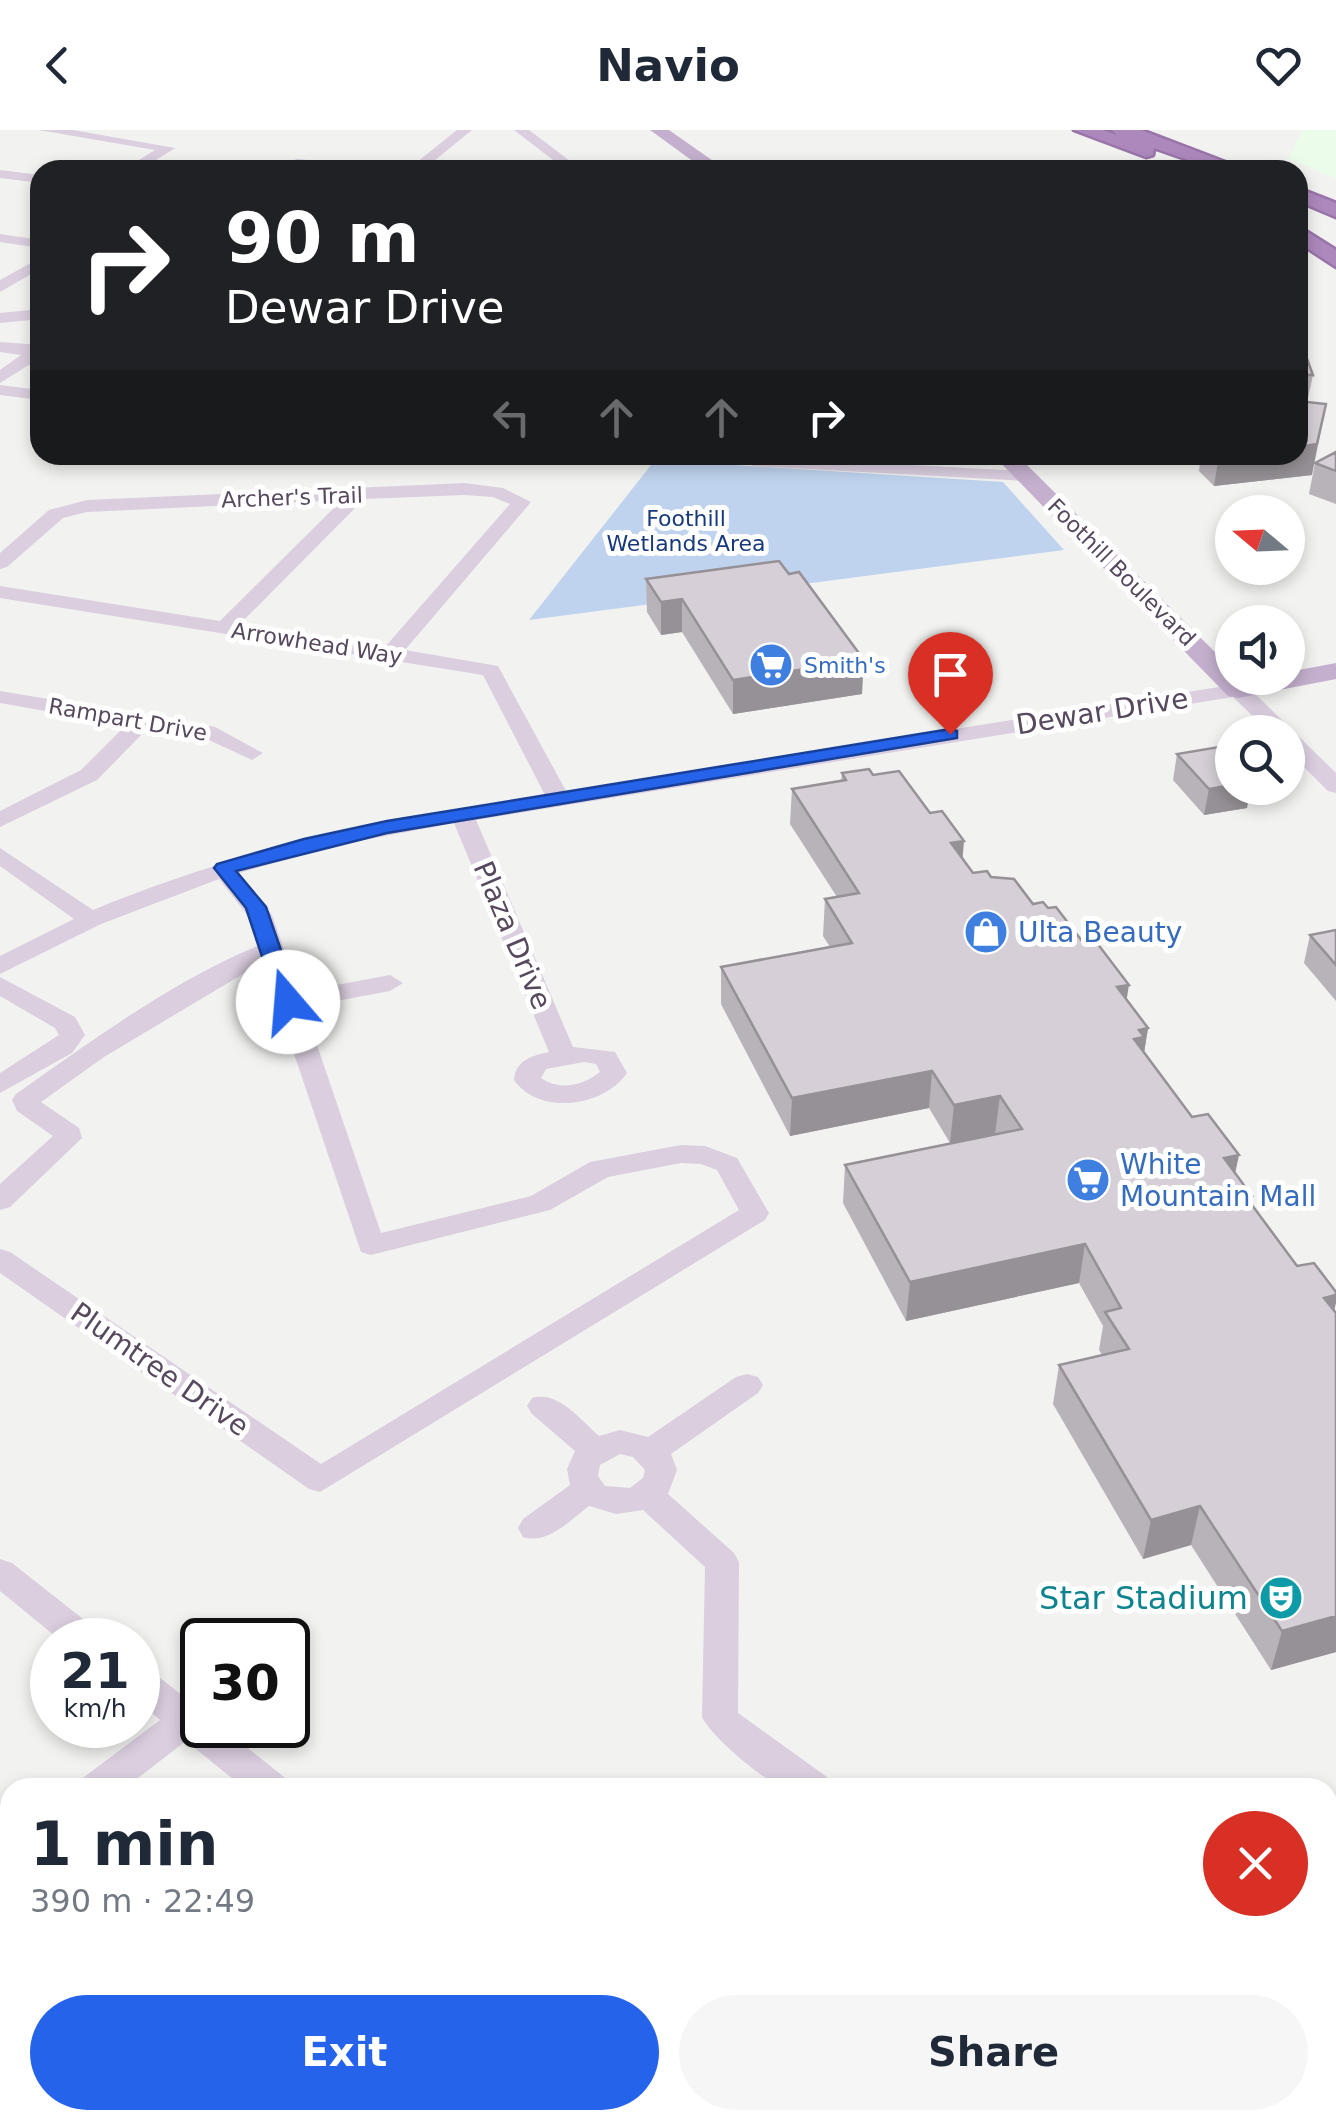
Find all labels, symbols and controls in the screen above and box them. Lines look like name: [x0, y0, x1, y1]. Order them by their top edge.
icon: back: [30, 38, 85, 93]
icon: heart: [1251, 38, 1306, 93]
text: Navio: [596, 39, 740, 92]
text: 90 m: [225, 197, 420, 279]
icon: right: [60, 200, 190, 330]
text: Dewar Drive: [225, 281, 505, 334]
icon: left: [484, 390, 539, 445]
icon: ahead: [589, 390, 644, 445]
icon: ahead: [694, 390, 749, 445]
icon: right: [799, 390, 854, 445]
street label: Archer's Trail: [221, 483, 363, 512]
street label: Foothill Boulevard: [1043, 494, 1200, 651]
north arrow: [1215, 495, 1305, 585]
map controls: [1215, 495, 1305, 805]
park label: Foothill Wetlands Area: [606, 506, 766, 556]
button: sound: [1215, 605, 1305, 695]
street label: Arrowhead Way: [230, 618, 404, 669]
pin: [908, 632, 993, 735]
supermarket icon: Smith's: [748, 642, 794, 688]
icon: arrive: [923, 647, 978, 702]
place label: Smith's: [804, 653, 886, 678]
street label: Dewar Drive: [1014, 682, 1191, 741]
street label: Rampart Drive: [47, 693, 209, 746]
button: search: [1215, 715, 1305, 805]
street label: Plaza Drive: [467, 856, 558, 1014]
shop icon: Ulta Beauty: [963, 909, 1009, 955]
place label: Ulta Beauty: [1018, 916, 1182, 949]
position arrow: [236, 950, 340, 1054]
place label: White Mountain Mall: [1120, 1148, 1316, 1213]
supermarket icon: White Mountain Mall: [1065, 1157, 1111, 1203]
street label: Plumtree Drive: [64, 1296, 255, 1443]
theatre icon: Star Stadium: [1258, 1575, 1304, 1621]
place label: Star Stadium: [1039, 1579, 1248, 1617]
speed limit sign: 30: [180, 1618, 310, 1748]
text: 21: [60, 1642, 130, 1700]
text: km/h: [63, 1694, 127, 1723]
text: 1 min: [30, 1809, 218, 1879]
button: close: [1203, 1811, 1308, 1916]
text: 390 m · 22:49: [30, 1882, 255, 1920]
button: Exit: [30, 1995, 659, 2110]
button: Share: [679, 1995, 1308, 2110]

